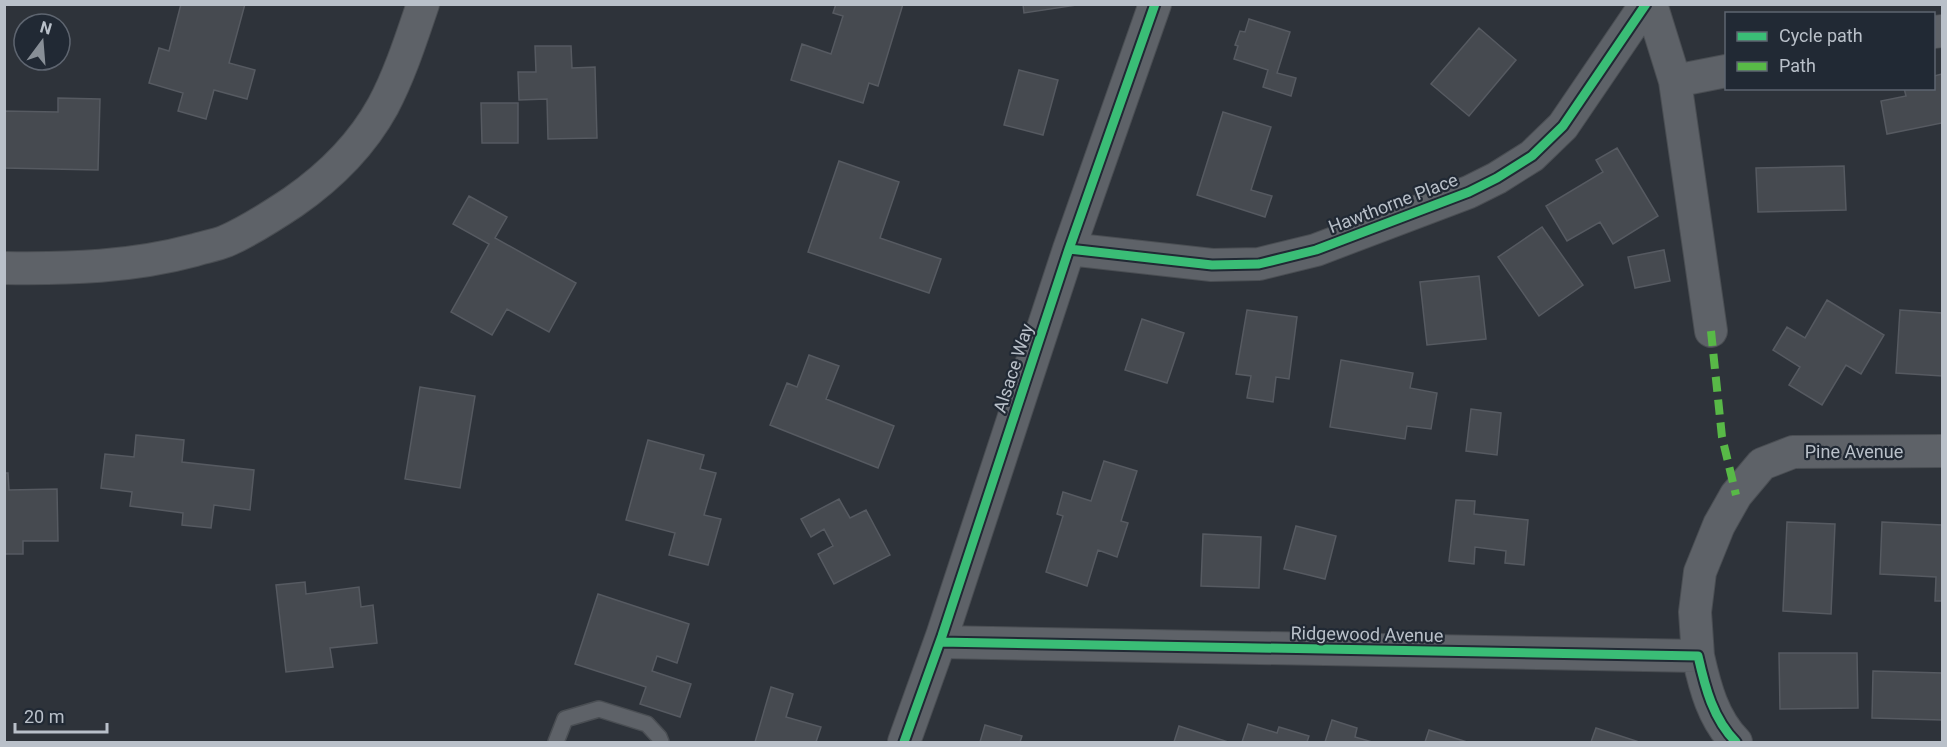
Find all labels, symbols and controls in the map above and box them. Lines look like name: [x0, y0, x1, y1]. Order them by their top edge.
north arrow: [12, 12, 72, 72]
legend: [1725, 12, 1935, 90]
text: N: [38, 17, 54, 39]
text: Cycle path: [1779, 25, 1863, 46]
text: Path: [1779, 55, 1816, 76]
street label: Hawthorne Place: [1325, 169, 1461, 237]
street label: Alsace Way: [989, 320, 1037, 415]
street label: Pine Avenue: [1805, 441, 1903, 462]
street label: Ridgewood Avenue: [1290, 622, 1444, 646]
scale bar: [15, 696, 106, 734]
text: 20 m: [24, 706, 64, 727]

